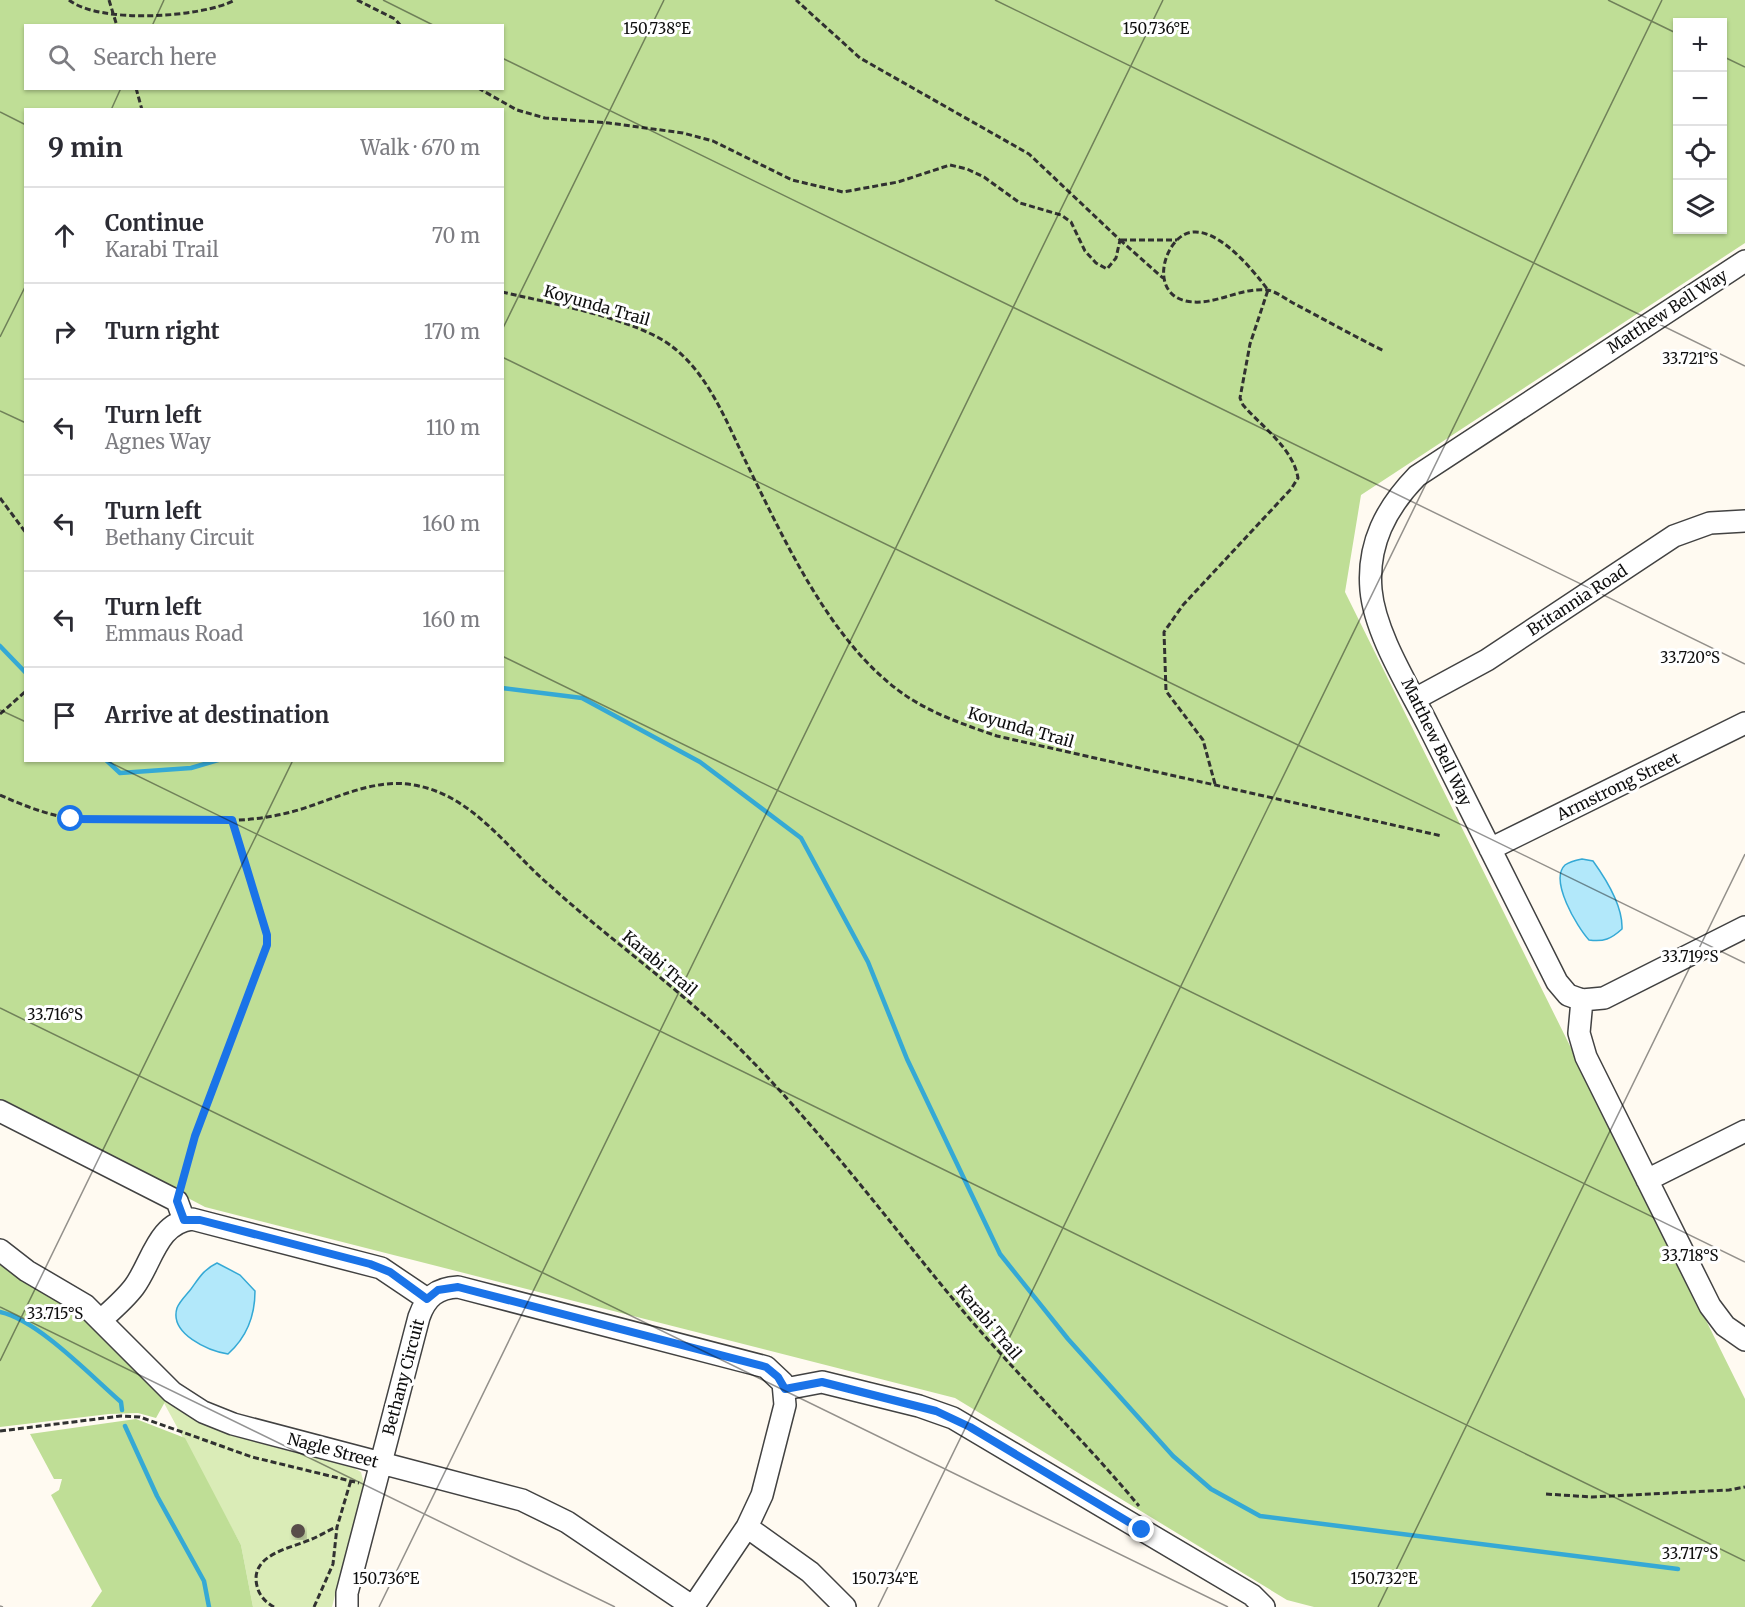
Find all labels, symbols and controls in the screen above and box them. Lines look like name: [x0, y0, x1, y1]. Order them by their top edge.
map controls: [1673, 18, 1727, 234]
button: +: [1673, 18, 1727, 72]
text: 150.738°E: [623, 19, 691, 38]
text: 150.736°E: [1123, 19, 1190, 38]
search box: [24, 24, 504, 90]
icon: search: [45, 41, 78, 74]
text: Search here: [93, 43, 216, 71]
button: −: [1673, 72, 1727, 126]
button: locate: [1673, 126, 1727, 180]
text: 9 min: [48, 131, 123, 164]
text: Walk · 670 m: [361, 135, 480, 160]
button: layers: [1673, 180, 1727, 234]
text: Continue: [105, 209, 204, 237]
icon: ahead: [48, 219, 81, 252]
text: 70 m: [432, 223, 480, 248]
text: Karabi Trail: [105, 237, 219, 262]
street label: Matthew Bell Way: [1603, 264, 1731, 357]
street label: Koyunda Trail: [542, 280, 652, 330]
icon: right: [48, 315, 81, 348]
text: Turn right: [105, 317, 219, 345]
text: 170 m: [424, 319, 480, 344]
text: 33.721°S: [1662, 349, 1718, 368]
text: Turn left: [105, 401, 202, 429]
icon: left: [48, 411, 81, 444]
text: 110 m: [426, 415, 480, 440]
text: Agnes Way: [105, 429, 211, 454]
text: Turn left: [105, 497, 202, 525]
icon: left: [48, 507, 81, 540]
text: 160 m: [422, 511, 480, 536]
text: Bethany Circuit: [105, 525, 254, 550]
street label: Britannia Road: [1523, 560, 1631, 640]
text: Turn left: [105, 593, 202, 621]
icon: left: [48, 603, 81, 636]
text: 160 m: [422, 607, 480, 632]
text: Emmaus Road: [105, 621, 243, 646]
text: 33.720°S: [1660, 648, 1720, 667]
street label: Matthew Bell Way: [1398, 675, 1477, 810]
icon: arrive: [48, 699, 81, 732]
text: Arrive at destination: [105, 701, 329, 729]
street label: Koyunda Trail: [966, 702, 1076, 752]
street label: Armstrong Street: [1552, 747, 1683, 825]
route start: [57, 805, 83, 831]
street label: Karabi Trail: [619, 926, 701, 1000]
text: 33.719°S: [1662, 947, 1719, 966]
text: 33.716°S: [27, 1005, 83, 1024]
text: 33.718°S: [1662, 1246, 1719, 1265]
street label: Karabi Trail: [952, 1281, 1026, 1363]
text: 33.715°S: [27, 1304, 83, 1323]
street label: Bethany Circuit: [378, 1316, 428, 1437]
street label: Nagle Street: [285, 1428, 381, 1472]
route end: [1128, 1516, 1154, 1542]
text: 33.717°S: [1662, 1544, 1718, 1563]
text: 150.736°E: [353, 1569, 420, 1588]
text: 150.734°E: [852, 1569, 919, 1588]
text: 150.732°E: [1350, 1569, 1418, 1588]

